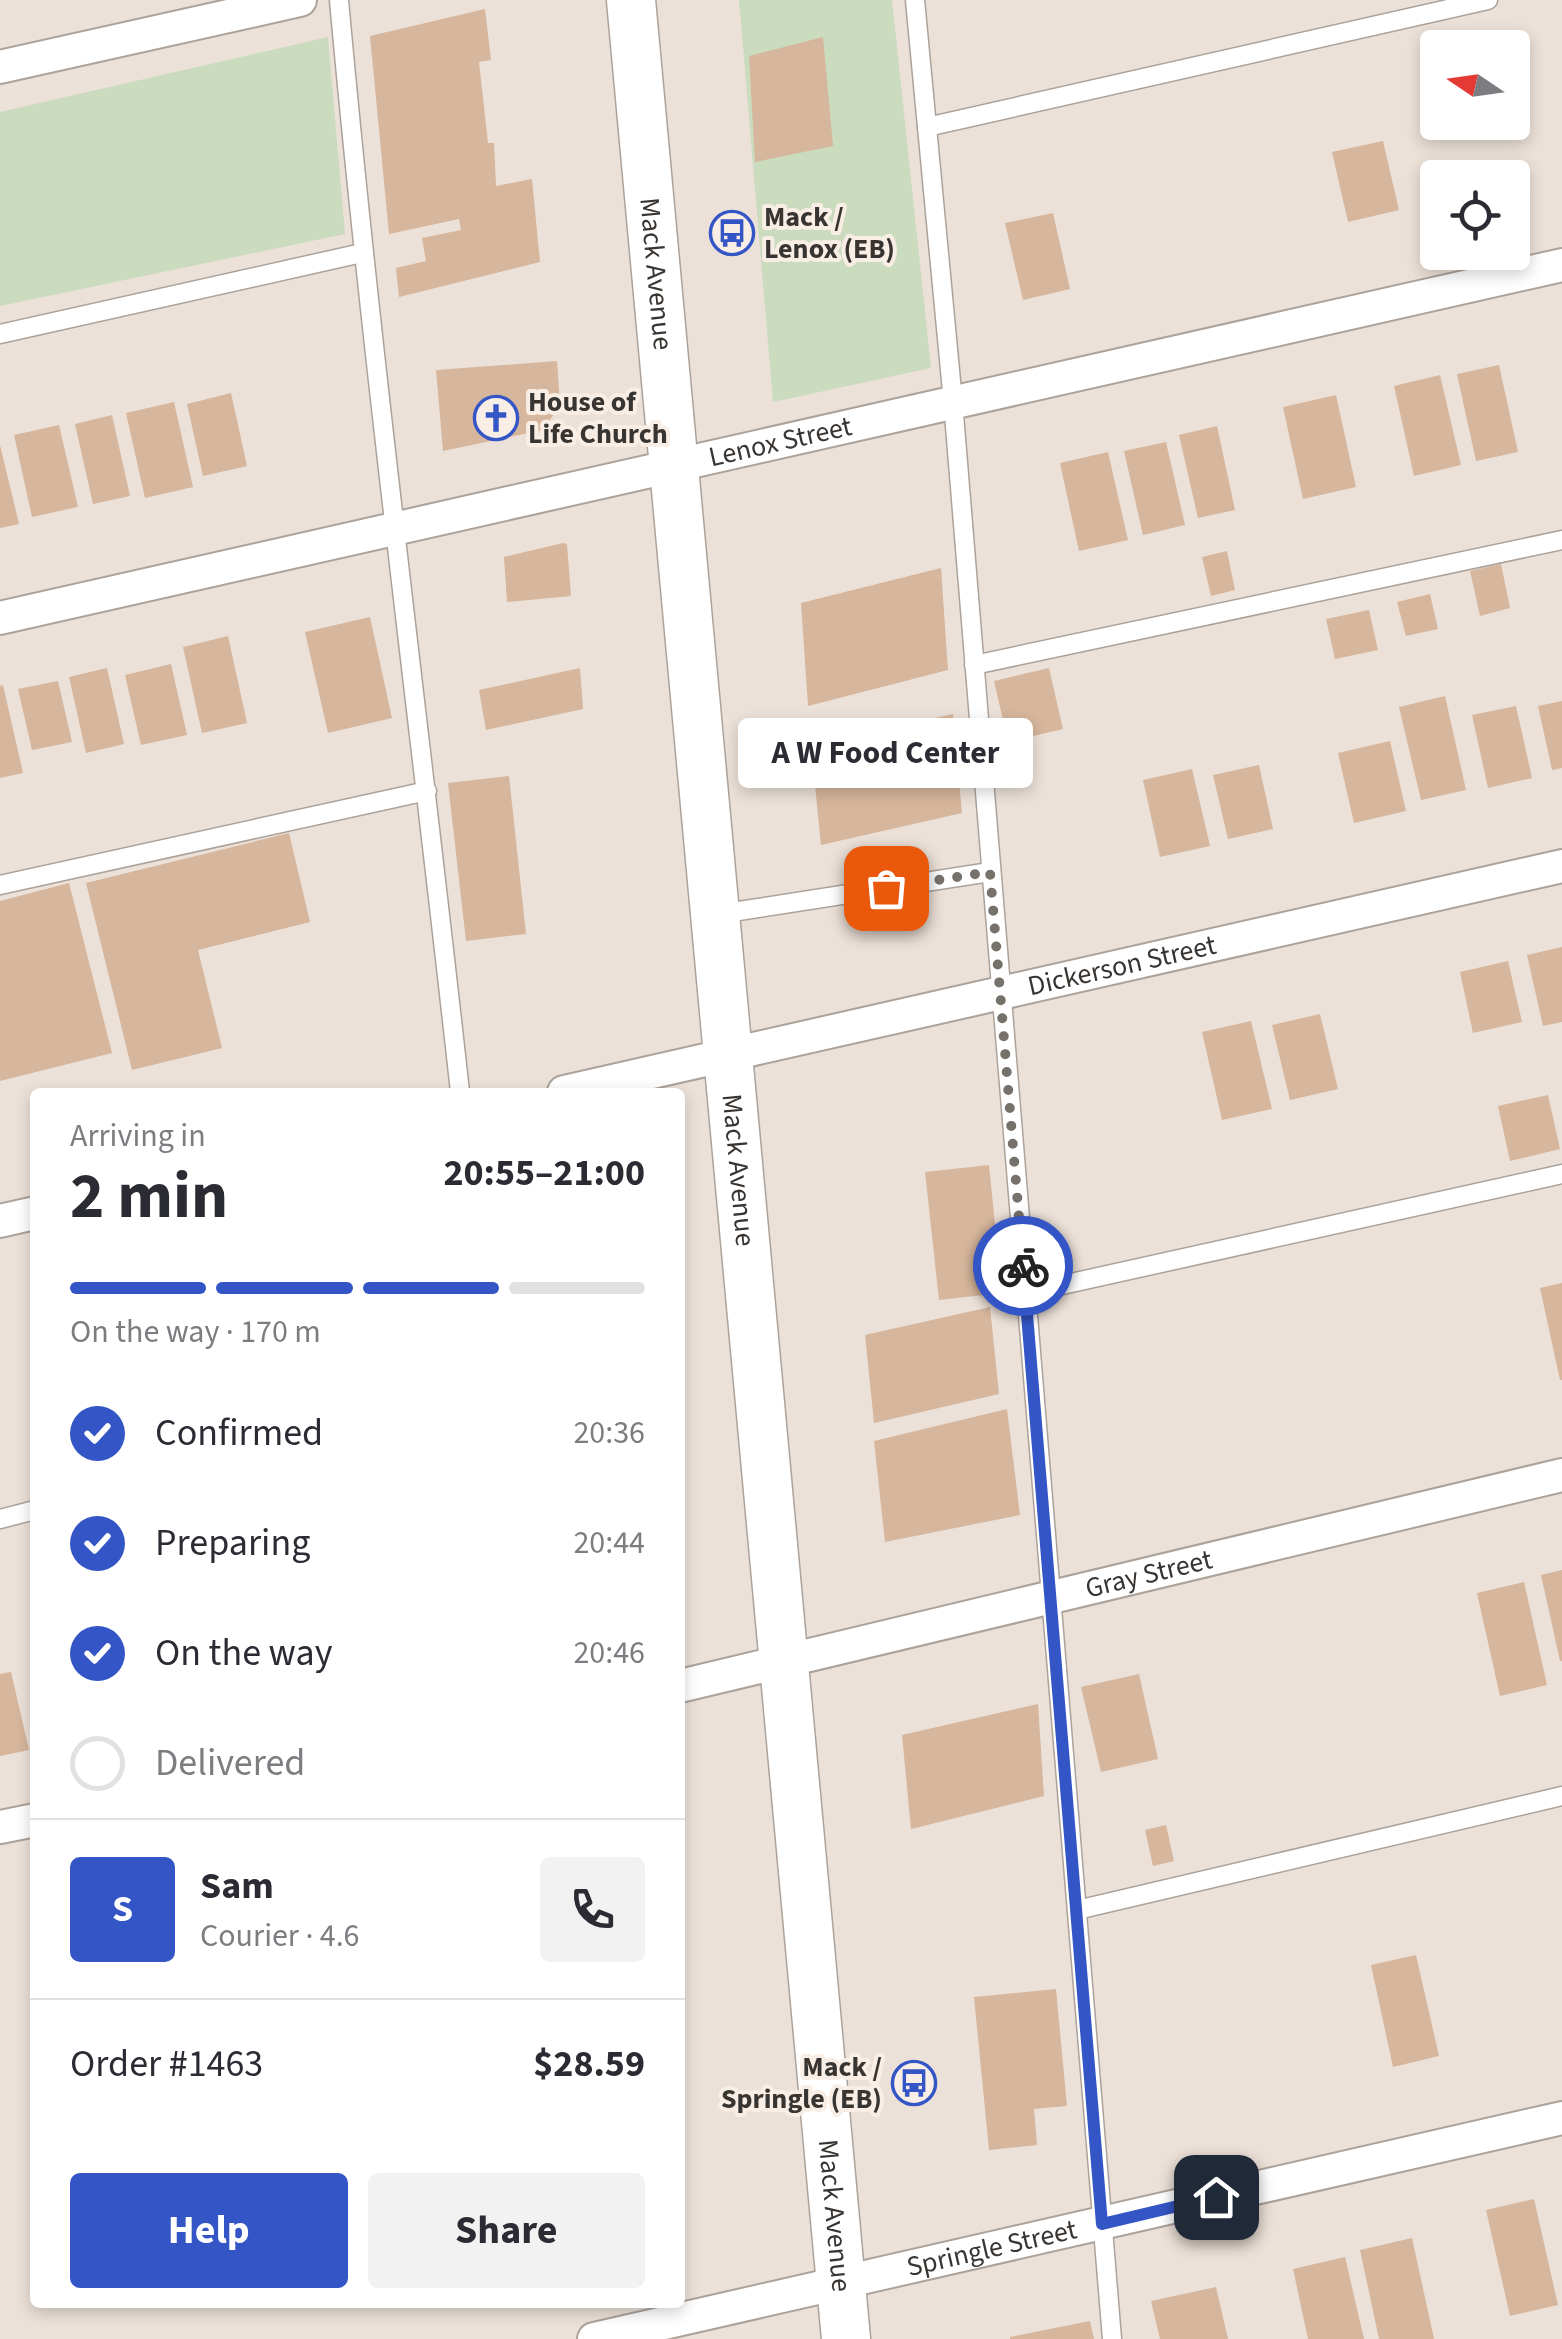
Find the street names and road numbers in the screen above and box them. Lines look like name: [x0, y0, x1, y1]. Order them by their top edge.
street label: Mack Avenue: [629, 196, 683, 352]
street label: Lenox Street: [705, 406, 856, 477]
street label: Dickerson Street: [1024, 925, 1220, 1006]
street label: Mack Avenue: [712, 1092, 765, 1248]
street label: Gray Street: [1081, 1539, 1217, 1608]
street label: Mack Avenue: [808, 2138, 862, 2294]
street label: Springle Street: [903, 2209, 1081, 2287]

